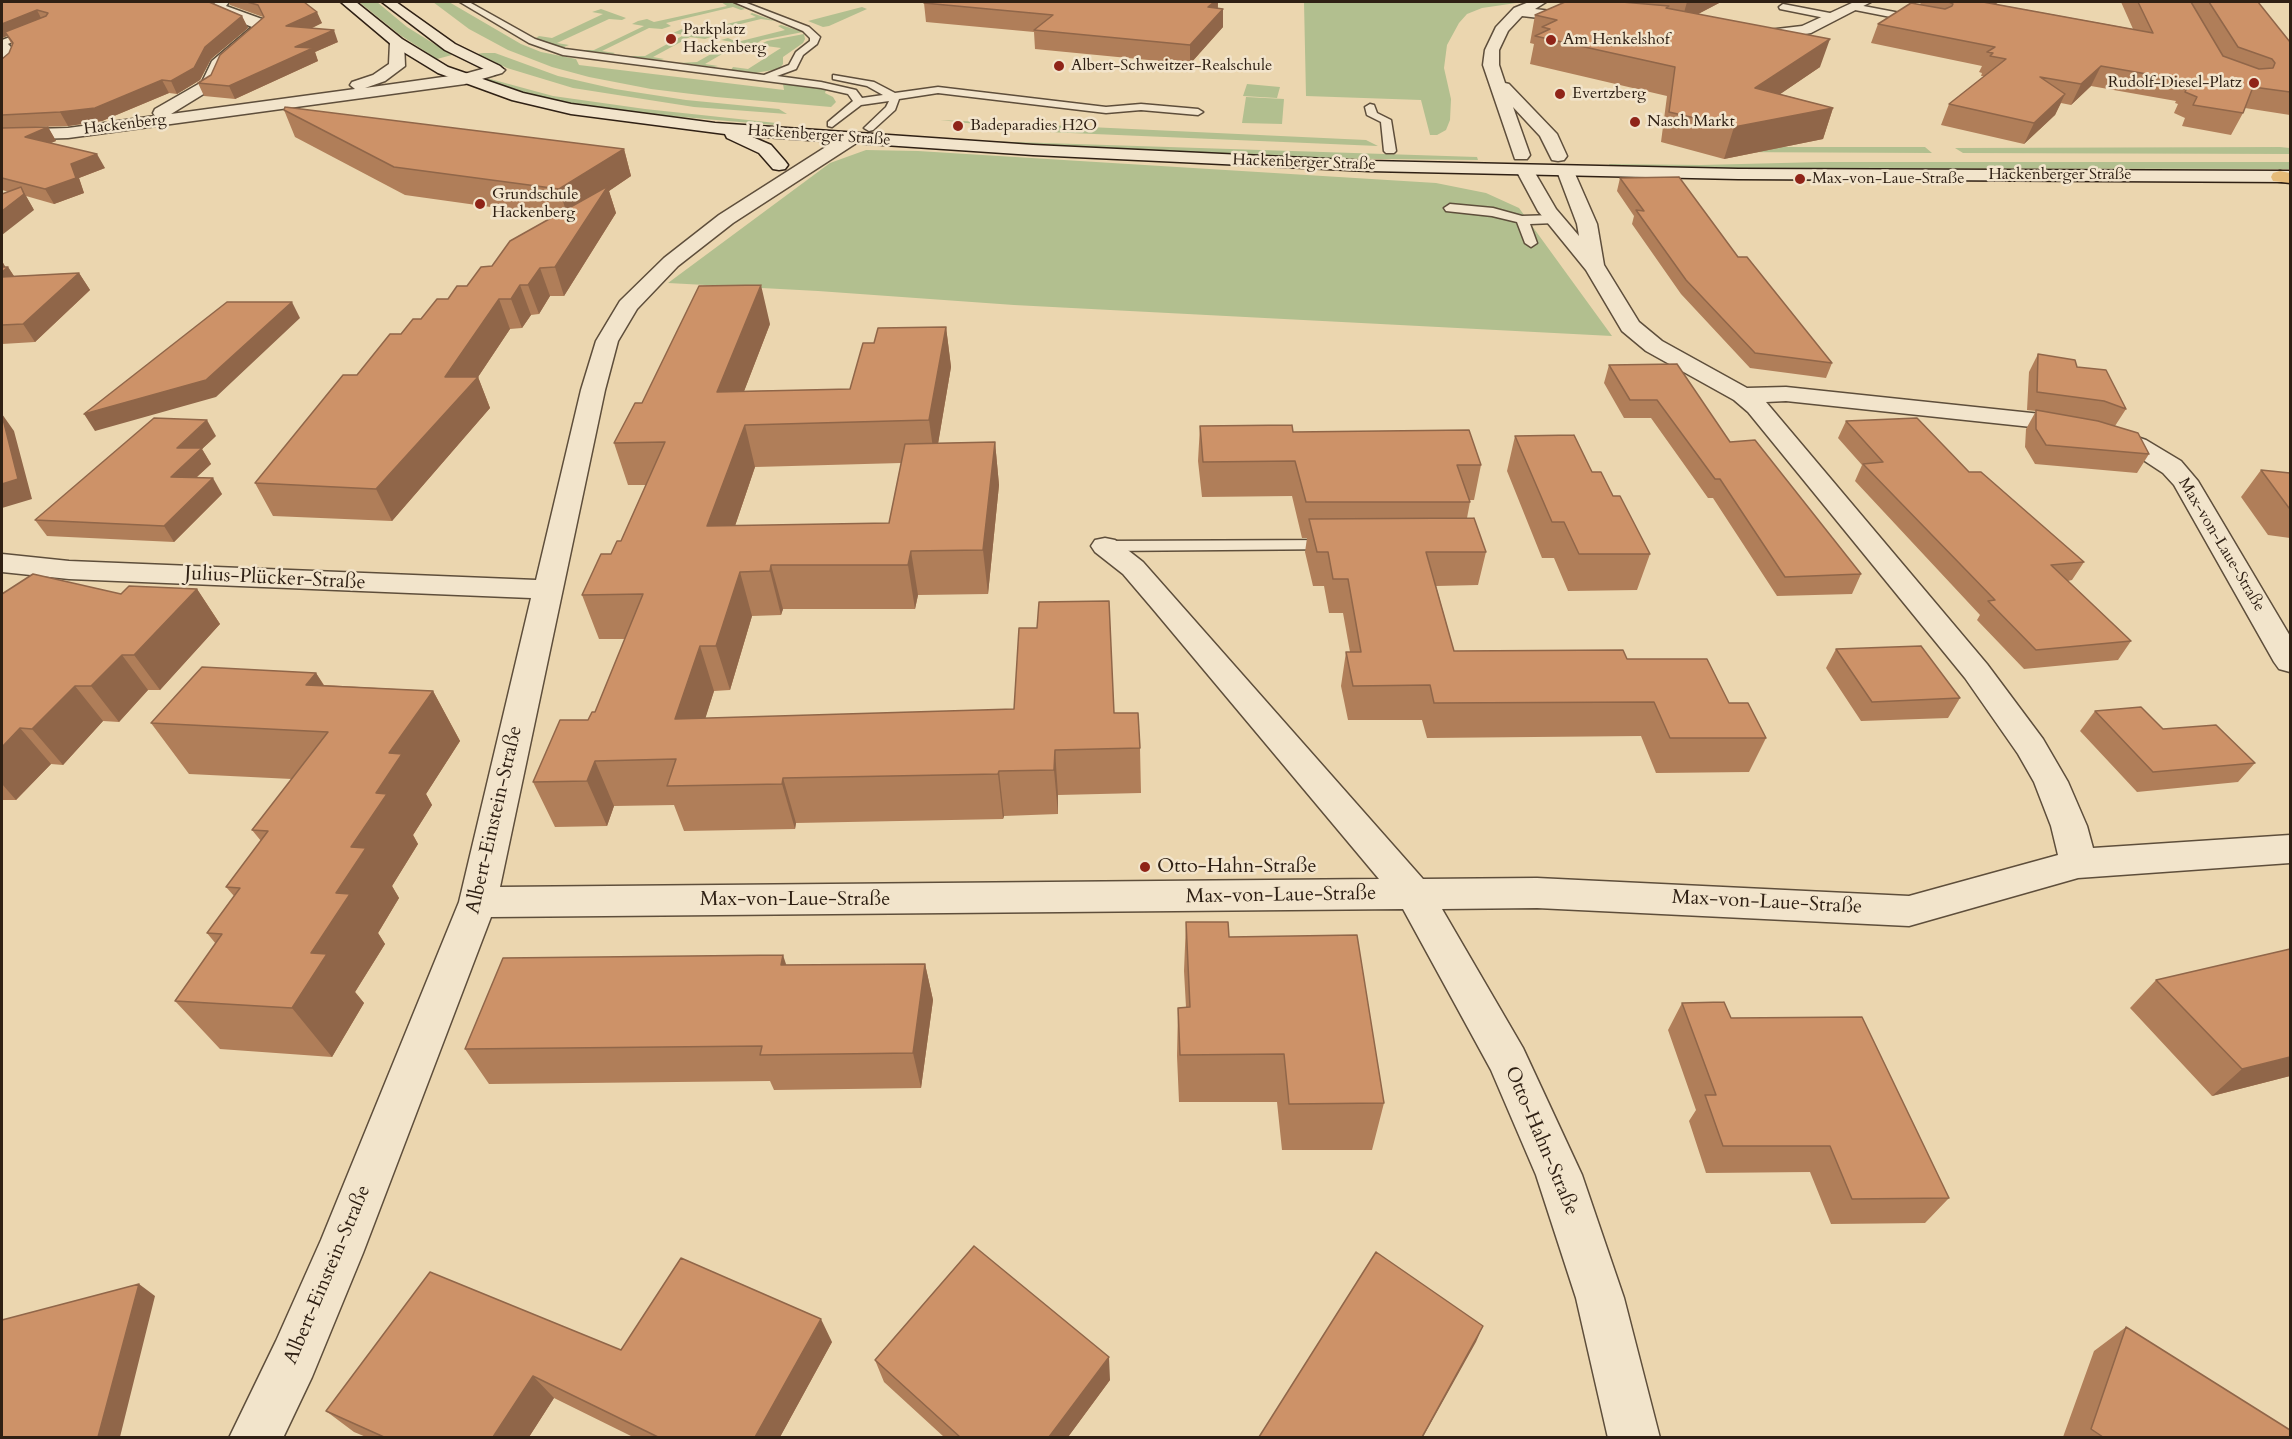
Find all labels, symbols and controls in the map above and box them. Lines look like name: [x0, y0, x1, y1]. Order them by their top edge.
place label: Parkplatz Hackenberg: [683, 20, 766, 58]
place label: Am Henkelshof: [1563, 30, 1670, 50]
marker: Parkplatz Hackenberg: [664, 32, 678, 46]
marker: Am Henkelshof: [1544, 33, 1558, 47]
place label: Albert-Schweitzer-Realschule: [1071, 56, 1272, 76]
marker: Albert-Schweitzer-Realschule: [1052, 59, 1066, 73]
place label: Rudolf-Diesel-Platz: [2108, 73, 2242, 93]
marker: Rudolf-Diesel-Platz: [2247, 76, 2261, 90]
place label: Evertzberg: [1572, 84, 1646, 104]
marker: Evertzberg: [1553, 87, 1567, 101]
street label: Hackenberg: [83, 110, 167, 140]
place label: Nasch Markt: [1647, 112, 1735, 132]
marker: Nasch Markt: [1628, 115, 1642, 129]
place label: Badeparadies H2O: [970, 116, 1097, 136]
marker: Badeparadies H2O: [951, 119, 965, 133]
street label: Hackenberger Straße: [747, 121, 891, 151]
street label: Hackenberger Straße: [1232, 151, 1376, 175]
street label: Hackenberger Straße: [1988, 165, 2132, 185]
place label: Max-von-Laue-Straße: [1812, 169, 1964, 189]
marker: Max-von-Laue-Straße: [1793, 172, 1807, 186]
place label: Grundschule Hackenberg: [492, 185, 578, 223]
marker: Grundschule Hackenberg: [473, 197, 487, 211]
street label: Max-von-Laue-Straße: [2174, 475, 2268, 615]
street label: Julius-Plücker-Straße: [184, 562, 366, 596]
street label: Albert-Einstein-Straße: [462, 724, 528, 916]
place label: Otto-Hahn-Straße: [1157, 855, 1317, 879]
marker: Otto-Hahn-Straße: [1138, 860, 1152, 874]
street label: Max-von-Laue-Straße: [1186, 882, 1376, 910]
street label: Max-von-Laue-Straße: [1671, 886, 1863, 920]
street label: Max-von-Laue-Straße: [700, 888, 890, 912]
street label: Otto-Hahn-Straße: [1499, 1063, 1583, 1219]
street label: Albert-Einstein-Straße: [279, 1182, 377, 1368]

